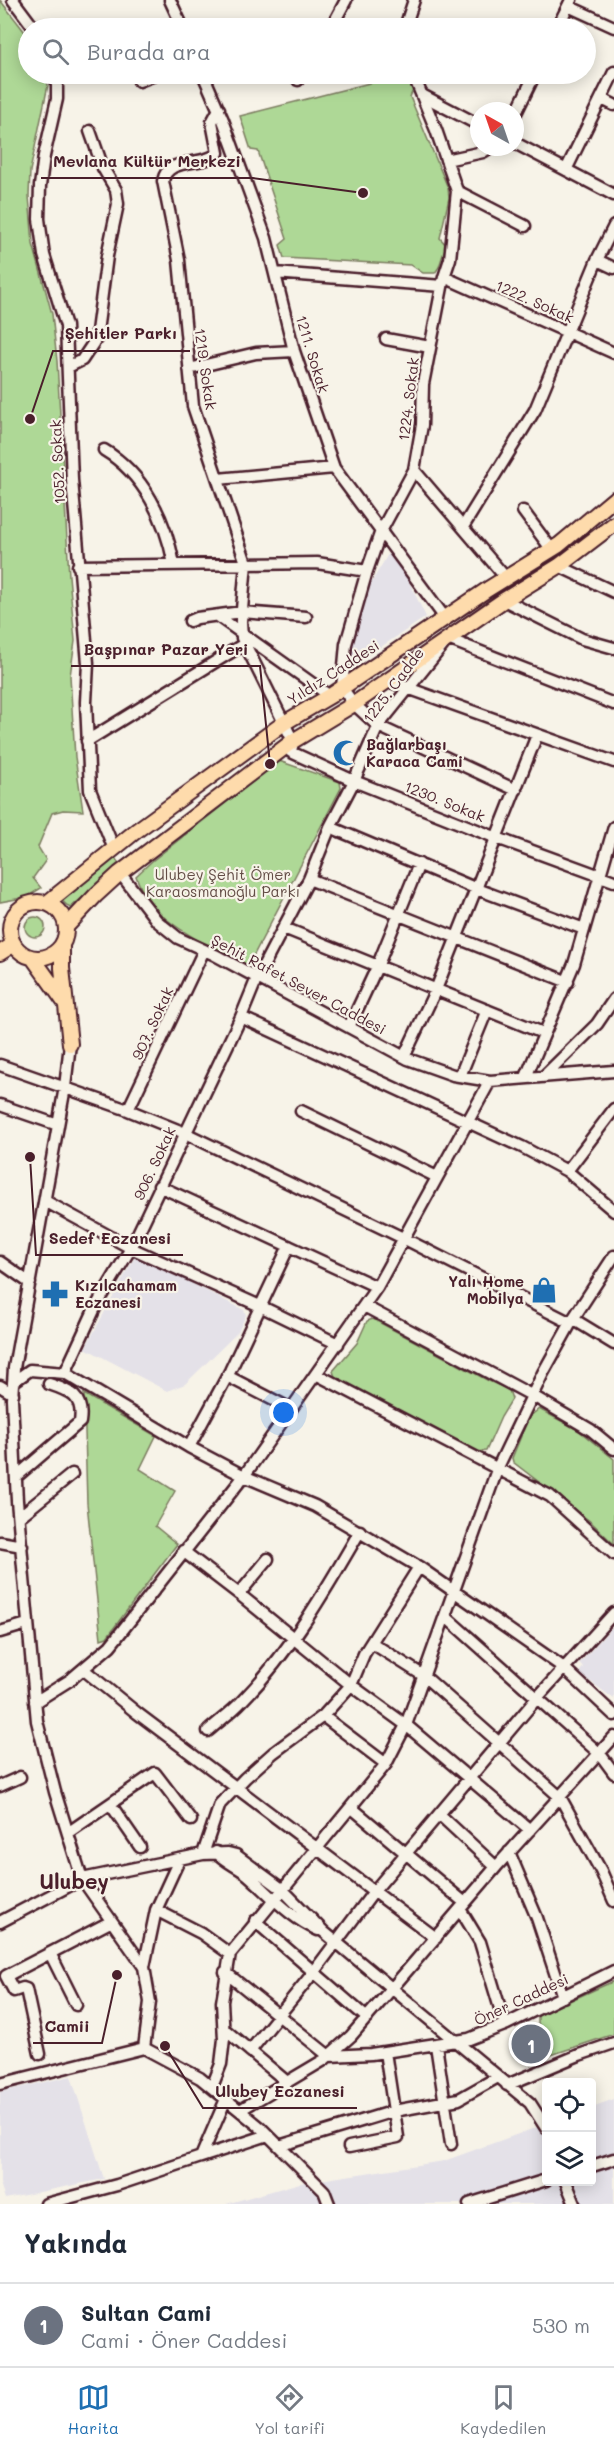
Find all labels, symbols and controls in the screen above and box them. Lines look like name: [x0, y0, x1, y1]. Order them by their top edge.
search box: [18, 18, 596, 84]
icon: search: [39, 35, 72, 68]
text: Burada ara: [87, 37, 211, 66]
north arrow: [470, 102, 524, 156]
callout: Mevlana Kültür Merkezi: [41, 144, 253, 178]
text: Mevlana Kültür Merkezi: [53, 150, 241, 171]
street label: 1222. Sokak: [493, 275, 577, 327]
street label: 1211. Sokak: [292, 313, 334, 395]
callout: Şehitler Parkı: [53, 317, 190, 351]
text: Şehitler Parkı: [65, 322, 177, 343]
street label: 1219. Sokak: [190, 327, 222, 411]
street label: 1224. Sokak: [393, 356, 423, 442]
street label: 1052. Sokak: [45, 419, 69, 505]
callout: Başpınar Pazar Yeri: [71, 632, 260, 666]
street label: Yıldız Caddesi: [283, 635, 383, 709]
text: Başpınar Pazar Yeri: [84, 638, 248, 660]
street label: 1225. Cadde: [358, 643, 428, 727]
place label: Bağlarbaşı Karaca Cami: [366, 734, 463, 771]
mosque icon: Bağlarbaşı Karaca Cami: [331, 738, 361, 768]
street label: 1230. Sokak: [402, 776, 488, 826]
park label: Ulubey Şehit Ömer Karaosmanoğlu Parkı: [146, 864, 300, 901]
street label: Şehit Rafet Sever Caddesi: [208, 929, 390, 1039]
street label: 907. Sokak: [126, 983, 178, 1063]
street label: 906. Sokak: [128, 1123, 180, 1203]
callout: Sedef Eczanesi: [36, 1221, 183, 1255]
text: Sedef Eczanesi: [49, 1227, 171, 1248]
place label: Yalı Home Mobilya: [448, 1271, 524, 1308]
place label: Kızılcahamam Eczanesi: [75, 1275, 177, 1312]
shop icon: Yalı Home Mobilya: [529, 1275, 559, 1305]
pharmacy icon: Kızılcahamam Eczanesi: [40, 1279, 70, 1309]
your location: [269, 1398, 298, 1427]
district label: Ulubey: [39, 1867, 109, 1895]
street label: Öner Caddesi: [471, 1968, 571, 2030]
callout: Camii: [33, 2009, 102, 2043]
text: Camii: [44, 2015, 90, 2036]
pin: 1: [512, 2022, 550, 2066]
callout: Ulubey Eczanesi: [203, 2074, 357, 2108]
map controls: [542, 2078, 596, 2186]
button: locate: [542, 2078, 596, 2132]
text: Ulubey Eczanesi: [215, 2080, 345, 2101]
button: layers: [542, 2132, 596, 2186]
text: Yakında: [24, 2226, 127, 2260]
text: Sultan Cami: [81, 2298, 212, 2327]
text: 1: [39, 2312, 48, 2338]
text: 530 m: [532, 2312, 590, 2338]
text: Cami · Öner Caddesi: [81, 2327, 287, 2353]
tab: Harita: [68, 2381, 119, 2438]
tab: Yol tarifi: [255, 2381, 325, 2438]
tab: Kaydedilen: [460, 2381, 546, 2438]

